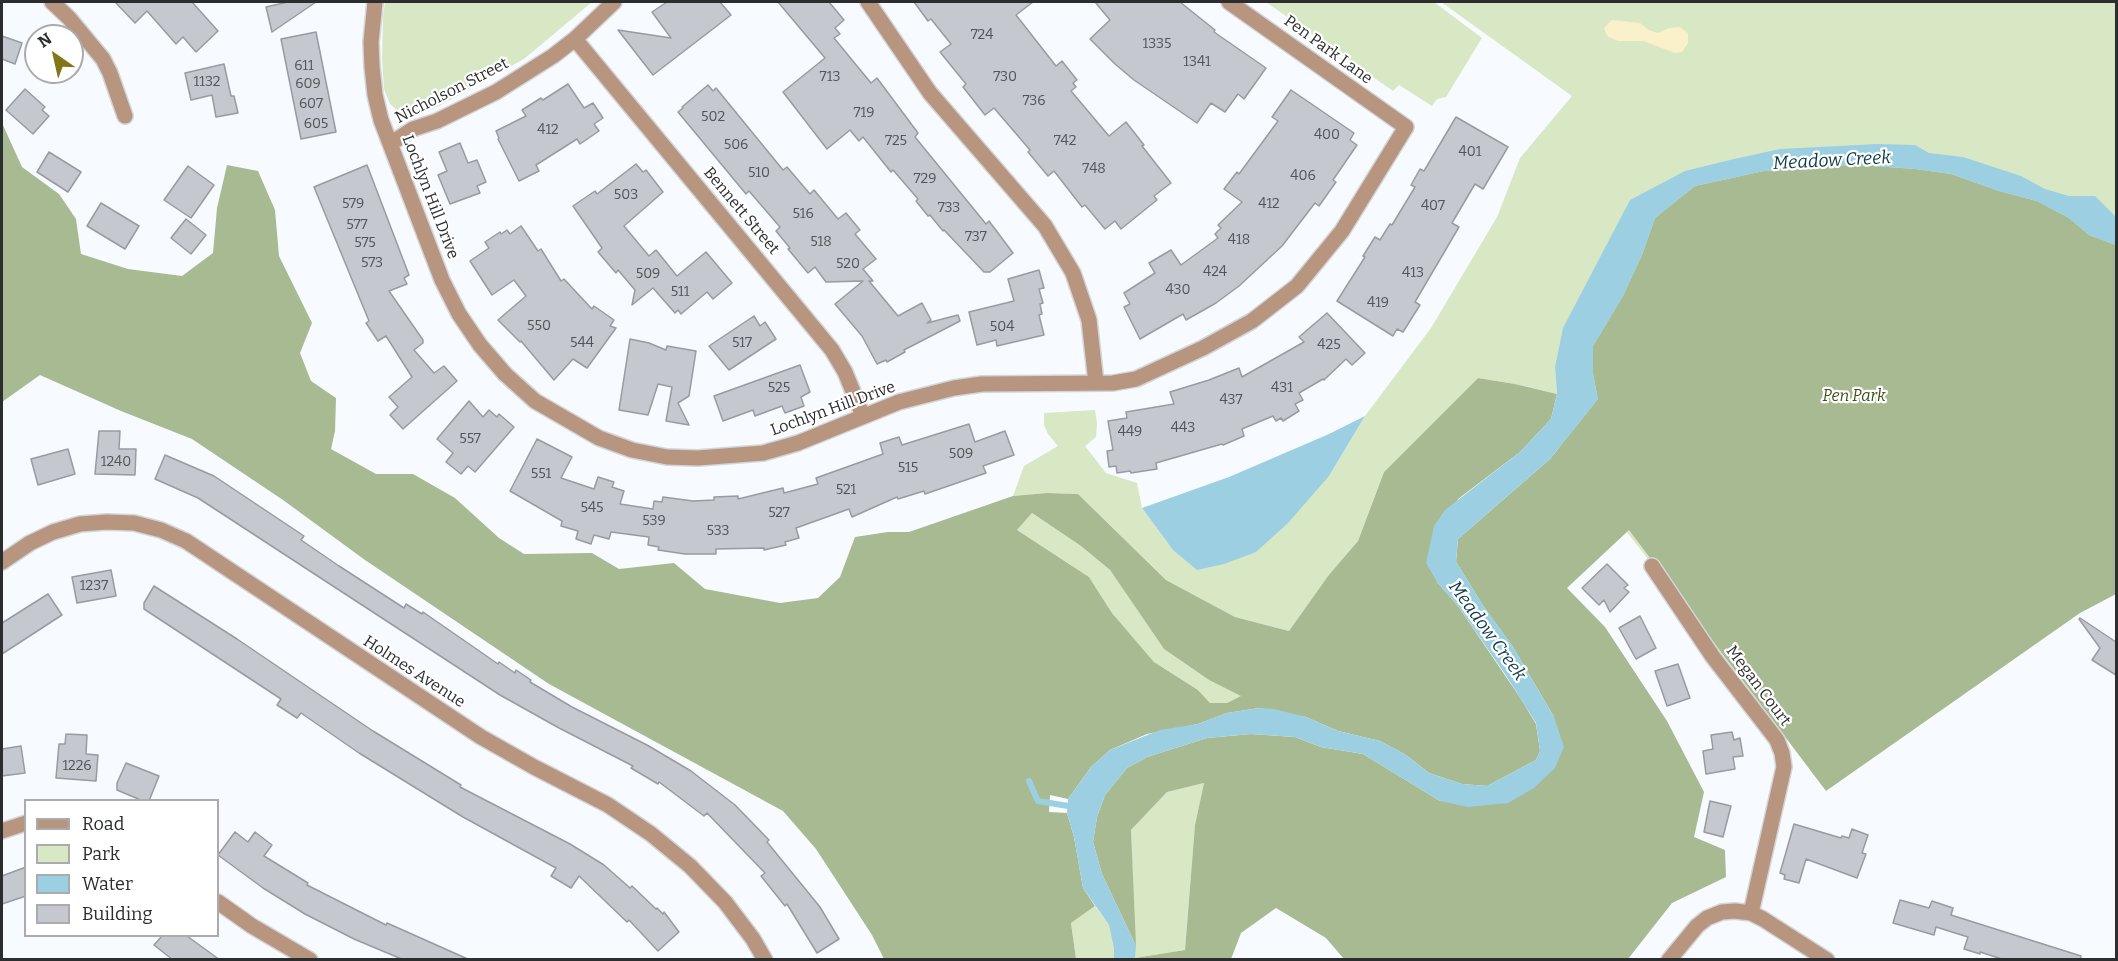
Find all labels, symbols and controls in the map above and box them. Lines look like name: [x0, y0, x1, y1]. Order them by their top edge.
street label: Pen Park Lane: [1280, 12, 1376, 88]
north arrow: [24, 24, 84, 84]
house number: 724: [971, 27, 993, 43]
text: N: [34, 29, 55, 52]
house number: 1335: [1143, 36, 1171, 52]
street label: Nicholson Street: [392, 54, 512, 128]
house number: 1341: [1183, 54, 1211, 70]
house number: 611: [294, 58, 314, 74]
house number: 713: [820, 69, 840, 85]
house number: 730: [993, 69, 1017, 85]
house number: 1132: [194, 74, 220, 90]
house number: 609: [295, 76, 321, 92]
house number: 736: [1023, 93, 1045, 109]
house number: 607: [299, 96, 323, 112]
house number: 719: [853, 105, 875, 121]
house number: 502: [701, 109, 725, 125]
house number: 605: [304, 116, 328, 132]
house number: 412: [537, 122, 559, 138]
house number: 400: [1314, 127, 1340, 143]
street label: Lochlyn Hill Drive: [398, 132, 462, 262]
house number: 725: [885, 133, 907, 149]
house number: 742: [1054, 133, 1076, 149]
house number: 506: [724, 137, 748, 153]
house number: 401: [1459, 144, 1481, 160]
water label: Meadow Creek: [1773, 147, 1891, 175]
house number: 748: [1082, 161, 1106, 177]
street label: Bennett Street: [699, 164, 783, 258]
house number: 510: [748, 165, 770, 181]
house number: 406: [1290, 168, 1316, 184]
house number: 729: [914, 171, 936, 187]
house number: 503: [614, 187, 638, 203]
house number: 579: [342, 196, 364, 212]
house number: 412: [1258, 196, 1280, 212]
house number: 407: [1421, 198, 1445, 214]
house number: 733: [938, 200, 960, 216]
house number: 516: [792, 206, 814, 222]
house number: 577: [346, 217, 368, 233]
house number: 737: [965, 229, 987, 245]
house number: 418: [1228, 232, 1250, 248]
house number: 518: [810, 234, 832, 250]
house number: 575: [354, 235, 376, 251]
house number: 573: [361, 255, 383, 271]
house number: 520: [836, 256, 860, 272]
house number: 424: [1203, 264, 1227, 280]
house number: 413: [1402, 265, 1424, 281]
house number: 509: [636, 266, 660, 282]
house number: 430: [1165, 282, 1191, 298]
house number: 511: [671, 284, 689, 300]
house number: 419: [1367, 295, 1389, 311]
house number: 550: [527, 318, 551, 334]
house number: 504: [990, 319, 1014, 335]
house number: 544: [570, 335, 594, 351]
house number: 517: [732, 335, 752, 351]
house number: 425: [1317, 337, 1341, 353]
street label: Lochlyn Hill Drive: [768, 378, 898, 440]
house number: 525: [768, 380, 790, 396]
house number: 431: [1271, 380, 1293, 396]
park label: Pen Park: [1822, 387, 1886, 407]
house number: 437: [1219, 392, 1243, 408]
house number: 443: [1171, 420, 1195, 436]
house number: 449: [1118, 424, 1142, 440]
house number: 557: [459, 431, 481, 447]
house number: 509: [949, 446, 973, 462]
house number: 1240: [101, 454, 131, 470]
house number: 515: [898, 460, 918, 476]
house number: 551: [531, 466, 551, 482]
house number: 521: [836, 482, 856, 498]
house number: 545: [580, 500, 604, 516]
house number: 527: [768, 505, 790, 521]
house number: 539: [642, 513, 666, 529]
house number: 533: [707, 523, 729, 539]
water label: Meadow Creek: [1444, 577, 1530, 685]
house number: 1237: [80, 578, 108, 594]
street label: Holmes Avenue: [360, 632, 468, 712]
street label: Megan Court: [1722, 642, 1794, 730]
house number: 1226: [62, 758, 92, 774]
legend: [24, 799, 219, 937]
text: Road: [82, 813, 124, 835]
text: Park: [82, 843, 120, 865]
text: Water: [82, 873, 133, 895]
text: Building: [82, 903, 153, 925]

